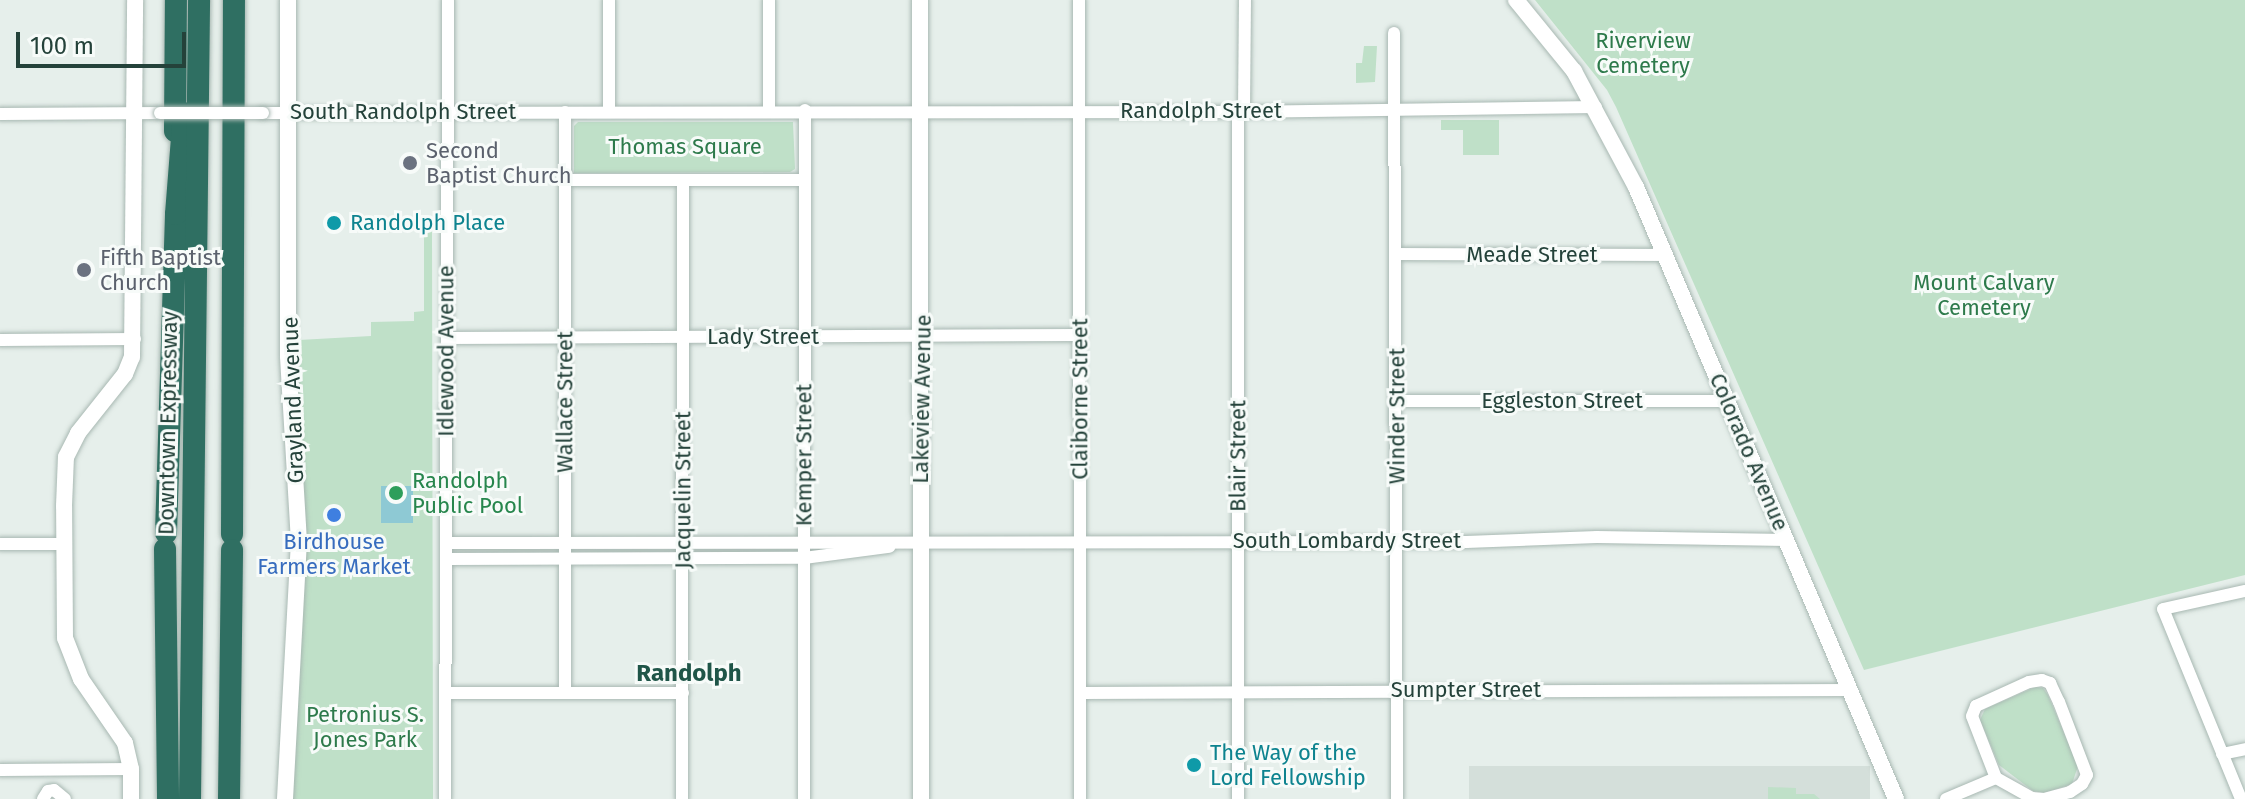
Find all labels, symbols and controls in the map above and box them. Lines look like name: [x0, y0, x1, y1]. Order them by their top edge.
scale bar: [20, 16, 190, 66]
park label: Riverview Cemetery: [1595, 27, 1691, 78]
text: 100 m: [30, 32, 94, 60]
street label: Randolph Street: [1120, 98, 1282, 124]
street label: South Randolph Street: [290, 99, 516, 125]
park label: Thomas Square: [608, 134, 762, 160]
place label: Second Baptist Church: [426, 137, 572, 188]
marker: Second Baptist Church: [401, 154, 419, 172]
place label: Randolph Place: [350, 210, 505, 236]
marker: Randolph Place: [325, 214, 343, 232]
street label: Meade Street: [1466, 242, 1598, 268]
place label: Fifth Baptist Church: [100, 244, 221, 296]
marker: Fifth Baptist Church: [75, 261, 93, 279]
street label: Idlewood Avenue: [433, 265, 459, 437]
park label: Mount Calvary Cemetery: [1913, 269, 2055, 320]
street label: Downtown Expressway: [153, 311, 183, 535]
street label: Lakeview Avenue: [907, 314, 937, 484]
street label: Grayland Avenue: [277, 316, 309, 484]
street label: Claiborne Street: [1067, 318, 1093, 480]
street label: Lady Street: [707, 324, 819, 350]
street label: Wallace Street: [552, 331, 578, 473]
street label: Winder Street: [1384, 348, 1410, 484]
street label: Colorado Avenue: [1704, 369, 1794, 535]
street label: Kemper Street: [791, 384, 817, 526]
street label: Eggleston Street: [1481, 388, 1643, 414]
street label: Blair Street: [1225, 400, 1251, 512]
street label: Jacquelin Street: [670, 411, 696, 569]
place label: Randolph Public Pool: [412, 467, 523, 518]
marker: Randolph Public Pool: [387, 484, 405, 502]
marker: Birdhouse Farmers Market: [325, 506, 343, 524]
place label: Birdhouse Farmers Market: [257, 528, 411, 580]
street label: South Lombardy Street: [1233, 528, 1461, 554]
district label: Randolph: [636, 660, 742, 688]
street label: Sumpter Street: [1391, 677, 1541, 703]
park label: Petronius S. Jones Park: [306, 701, 424, 752]
place label: The Way of the Lord Fellowship: [1210, 739, 1366, 790]
marker: The Way of the Lord Fellowship: [1185, 756, 1203, 774]

